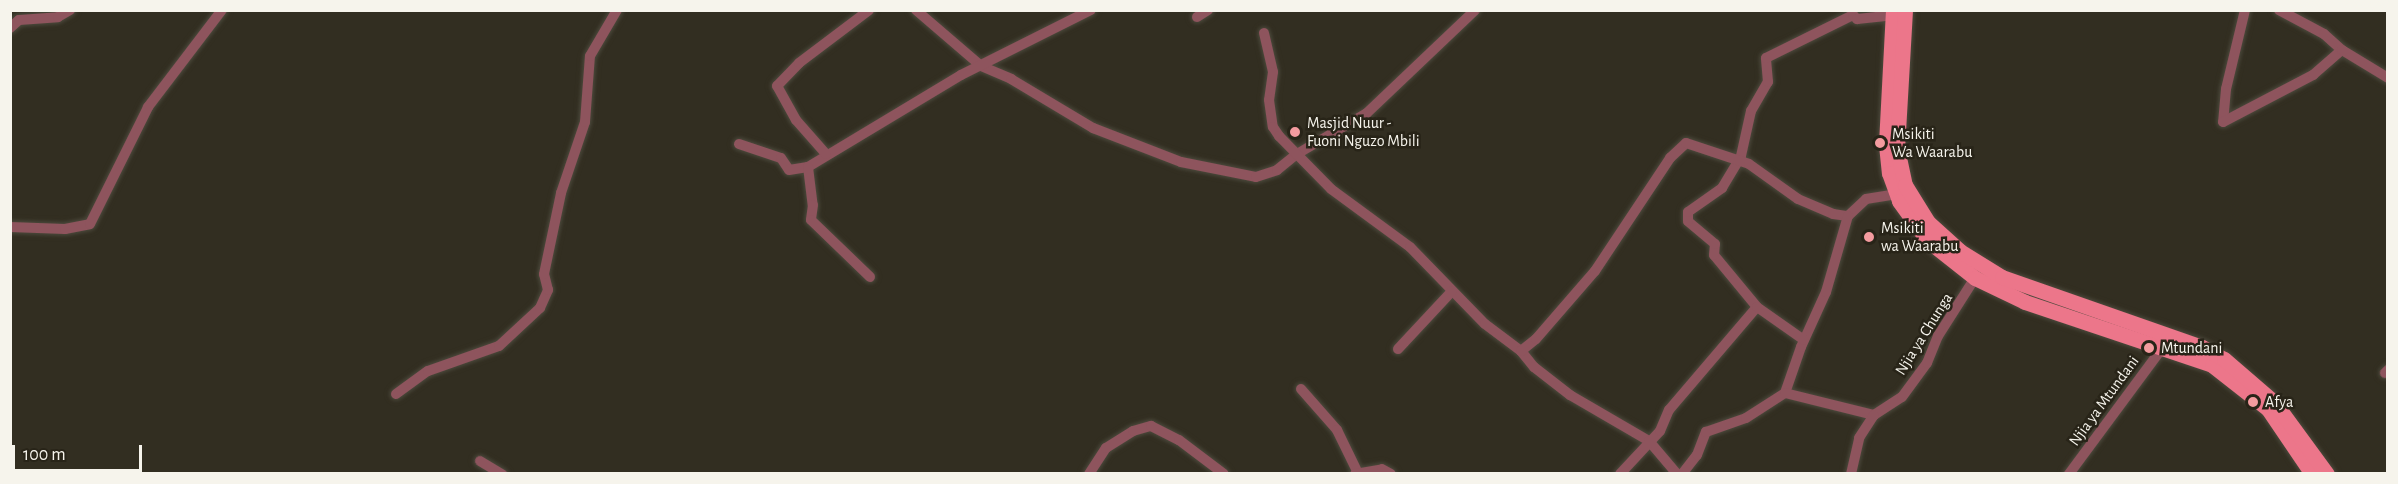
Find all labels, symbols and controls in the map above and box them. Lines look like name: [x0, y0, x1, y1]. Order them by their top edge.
place label: Masjid Nuur - Fuoni Nguzo Mbili: [1307, 113, 1420, 151]
place label: Msikiti Wa Waarabu: [1892, 124, 1972, 162]
marker: Masjid Nuur - Fuoni Nguzo Mbili: [1288, 125, 1302, 139]
marker: Msikiti Wa Waarabu: [1873, 136, 1887, 150]
place label: Msikiti wa Waarabu: [1881, 218, 1958, 256]
marker: Msikiti wa Waarabu: [1862, 230, 1876, 244]
street label: Njia ya Chunga: [1891, 289, 1957, 379]
place label: Mtundani: [2161, 338, 2222, 358]
marker: Mtundani: [2142, 341, 2156, 355]
street label: Njia ya Mtundani: [2065, 352, 2143, 450]
place label: Afya: [2265, 392, 2293, 412]
marker: Afya: [2246, 395, 2260, 409]
scale bar: [15, 433, 146, 471]
text: 100 m: [23, 446, 66, 464]

